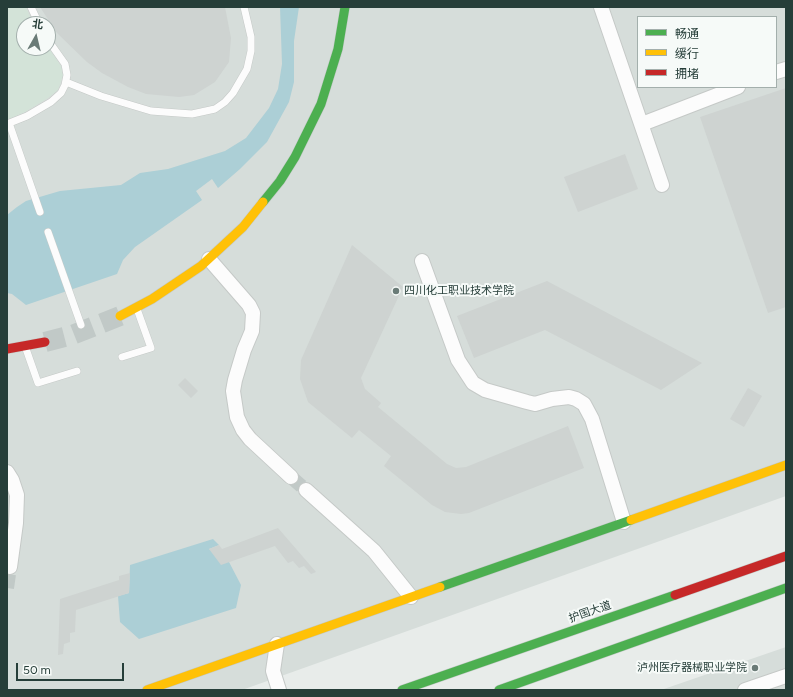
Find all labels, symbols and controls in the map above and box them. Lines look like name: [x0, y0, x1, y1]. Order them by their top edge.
north arrow: [16, 16, 56, 56]
legend: [637, 16, 777, 88]
text: 北: [31, 17, 44, 32]
text: 畅通: [675, 27, 699, 41]
text: 缓行: [675, 47, 699, 61]
text: 拥堵: [675, 67, 699, 81]
place label: 四川化工职业技术学院: [404, 284, 514, 298]
marker: 四川化工职业技术学院: [391, 286, 401, 296]
street label: 护国大道: [567, 599, 613, 625]
scale bar: [18, 655, 126, 681]
place label: 泸州医疗器械职业学院: [637, 661, 747, 675]
text: 50 m: [23, 663, 51, 677]
marker: 泸州医疗器械职业学院: [750, 663, 760, 673]

